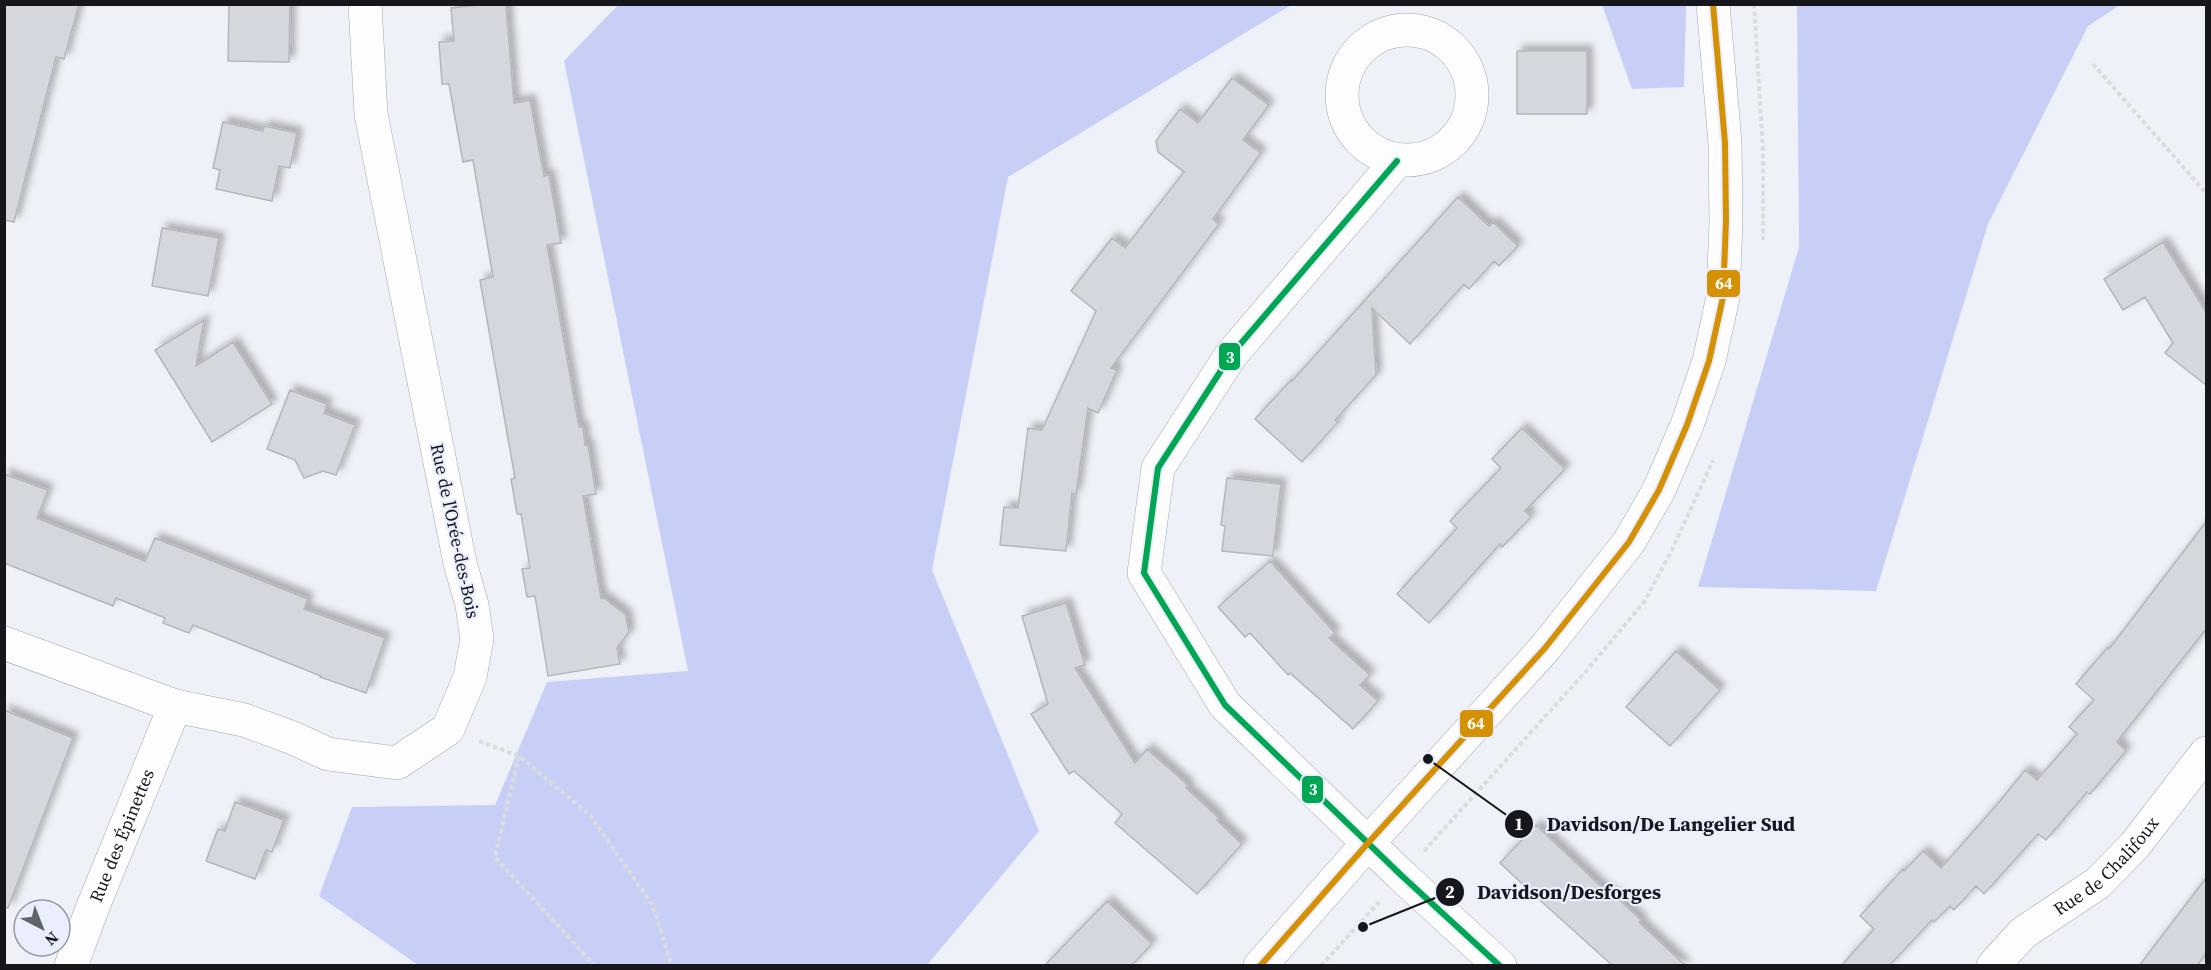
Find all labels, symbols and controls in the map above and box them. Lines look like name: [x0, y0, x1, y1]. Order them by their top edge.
line badge: 64: [1706, 269, 1741, 298]
text: 64: [1715, 272, 1733, 294]
line badge: 3: [1218, 342, 1241, 371]
text: 3: [1226, 346, 1235, 368]
street label: Rue de l'Orée-des-Bois: [425, 441, 486, 621]
line badge: 64: [1459, 709, 1494, 738]
text: 64: [1467, 712, 1485, 734]
street label: Rue des Épinettes: [83, 765, 160, 906]
line badge: 3: [1301, 775, 1324, 804]
text: 3: [1309, 778, 1318, 800]
callout: Davidson/De Langelier Sud: [1504, 805, 1807, 843]
text: Davidson/De Langelier Sud: [1547, 810, 1795, 838]
text: 1: [1514, 811, 1524, 836]
street label: Rue de Chalifoux: [2048, 811, 2165, 921]
callout: Davidson/Desforges: [1435, 873, 1673, 911]
text: Davidson/Desforges: [1477, 878, 1661, 906]
text: 2: [1445, 879, 1455, 904]
north arrow: [12, 898, 72, 958]
text: N: [40, 927, 64, 951]

